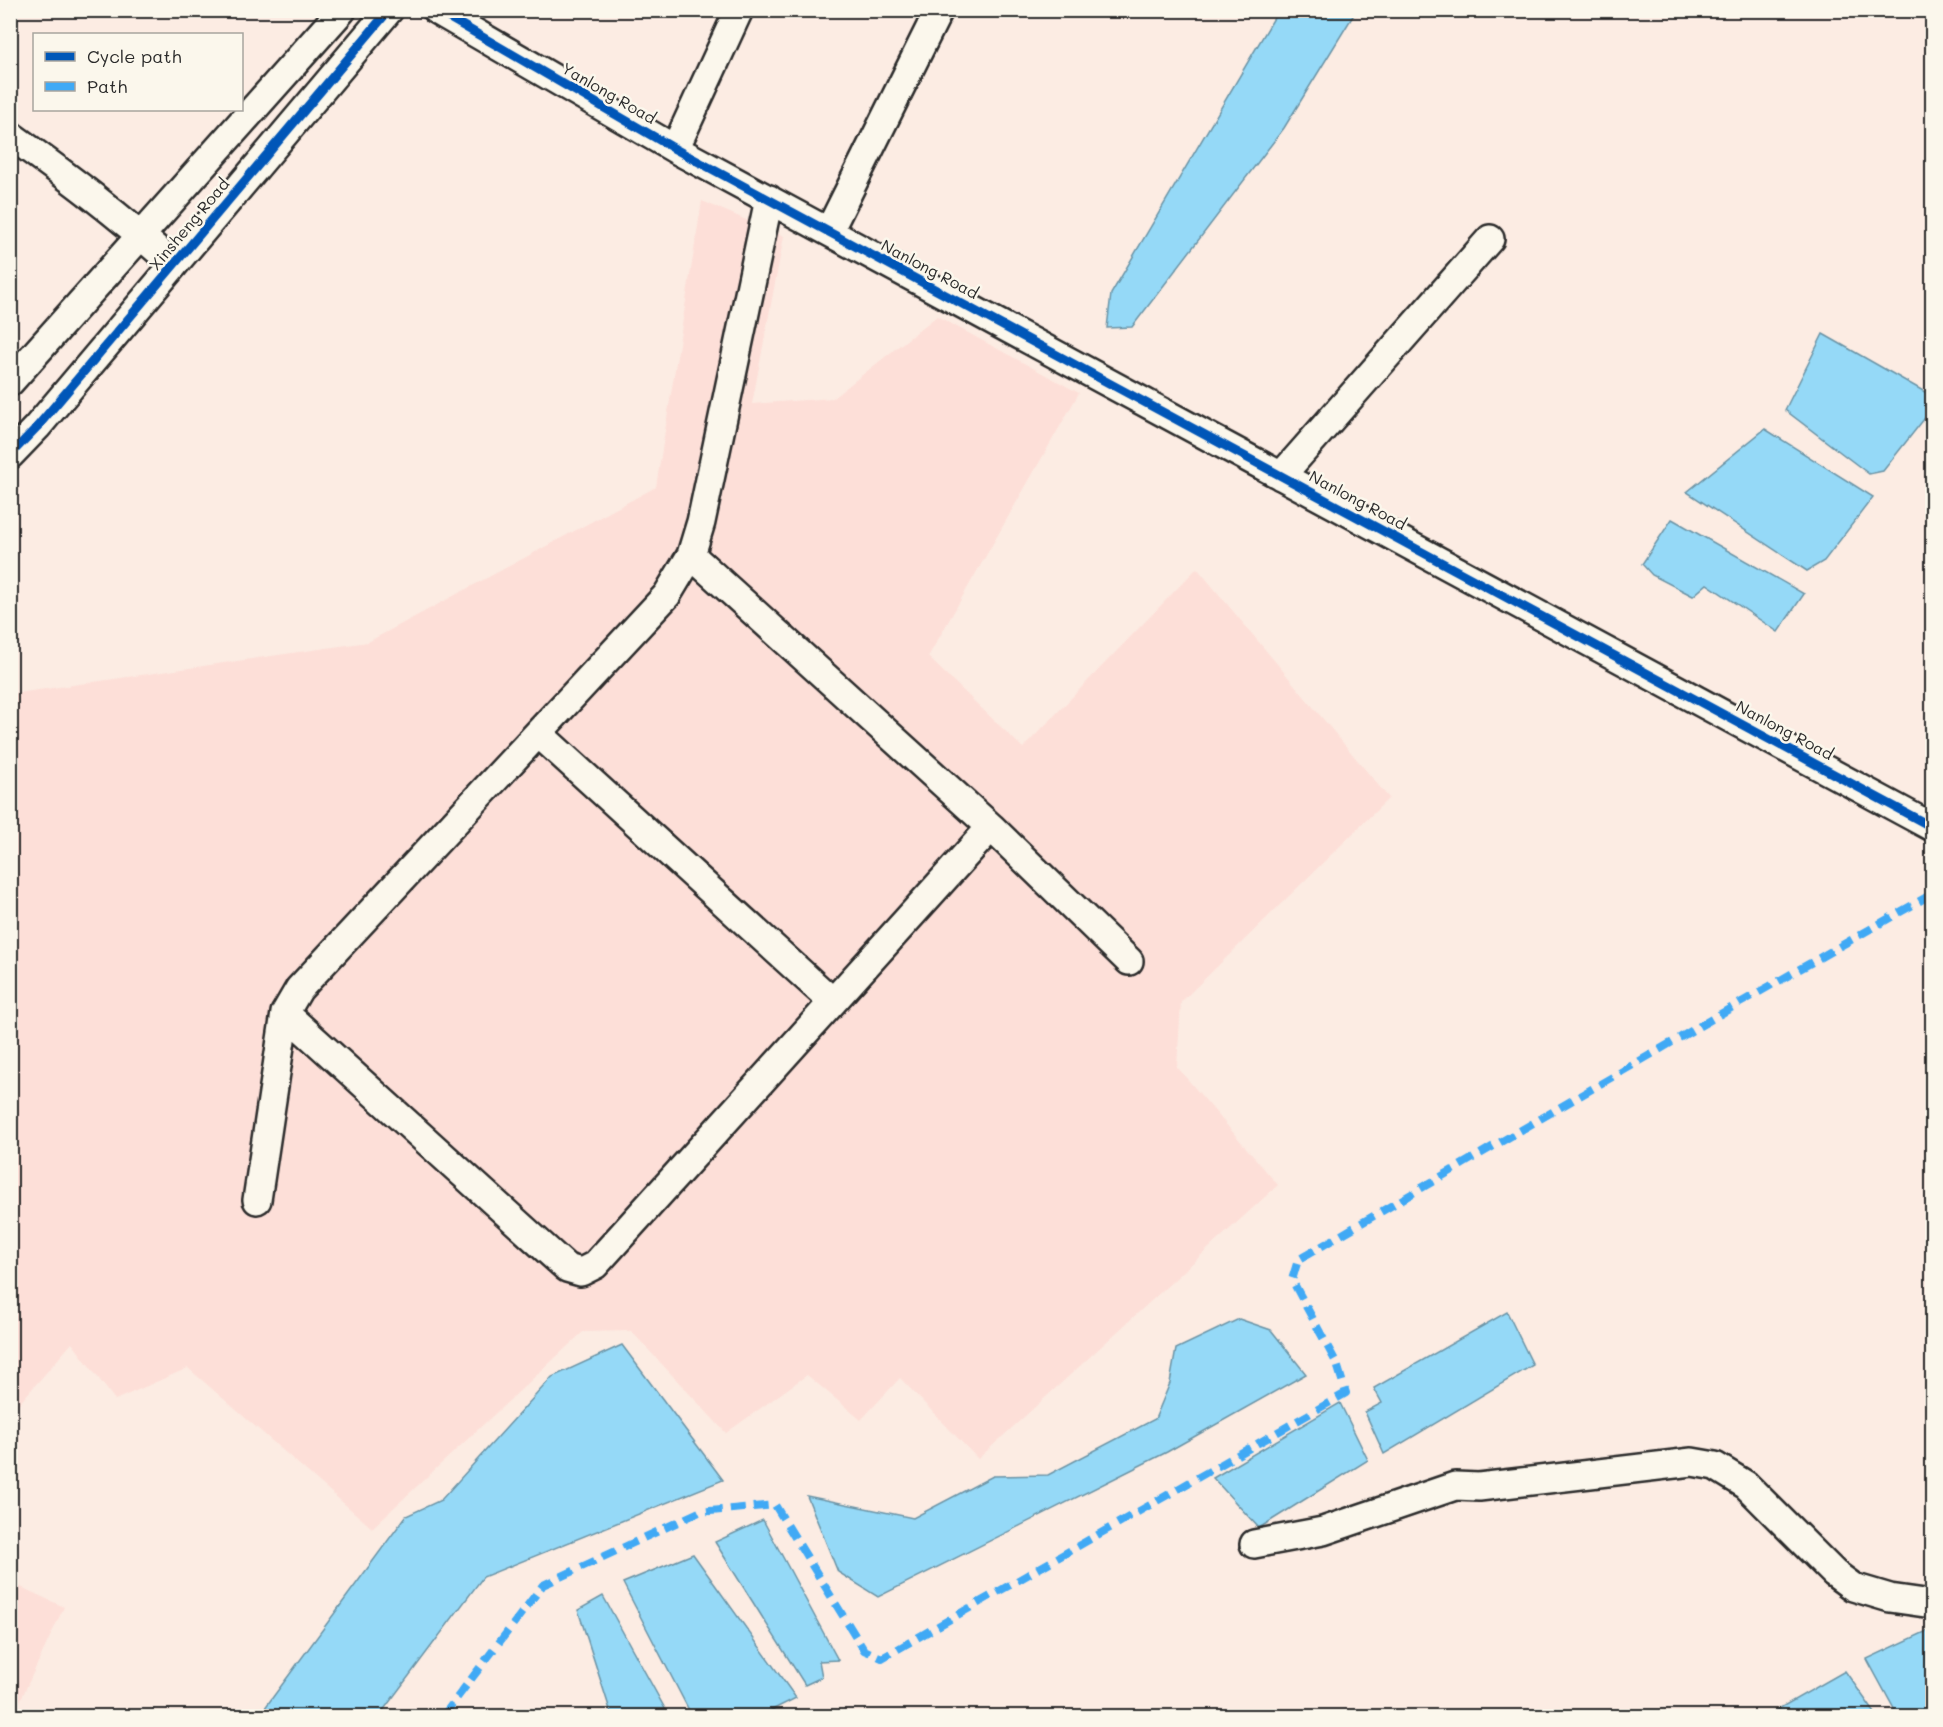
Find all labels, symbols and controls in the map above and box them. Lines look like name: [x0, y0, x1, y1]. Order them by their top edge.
legend: [33, 33, 243, 111]
text: Cycle path: [87, 44, 182, 68]
street label: Yanlong Road: [558, 57, 660, 128]
text: Path: [87, 74, 127, 98]
street label: Xinsheng Road: [144, 173, 233, 274]
street label: Nanlong Road: [878, 234, 983, 303]
street label: Nanlong Road: [1306, 465, 1411, 534]
street label: Nanlong Road: [1733, 695, 1838, 764]

